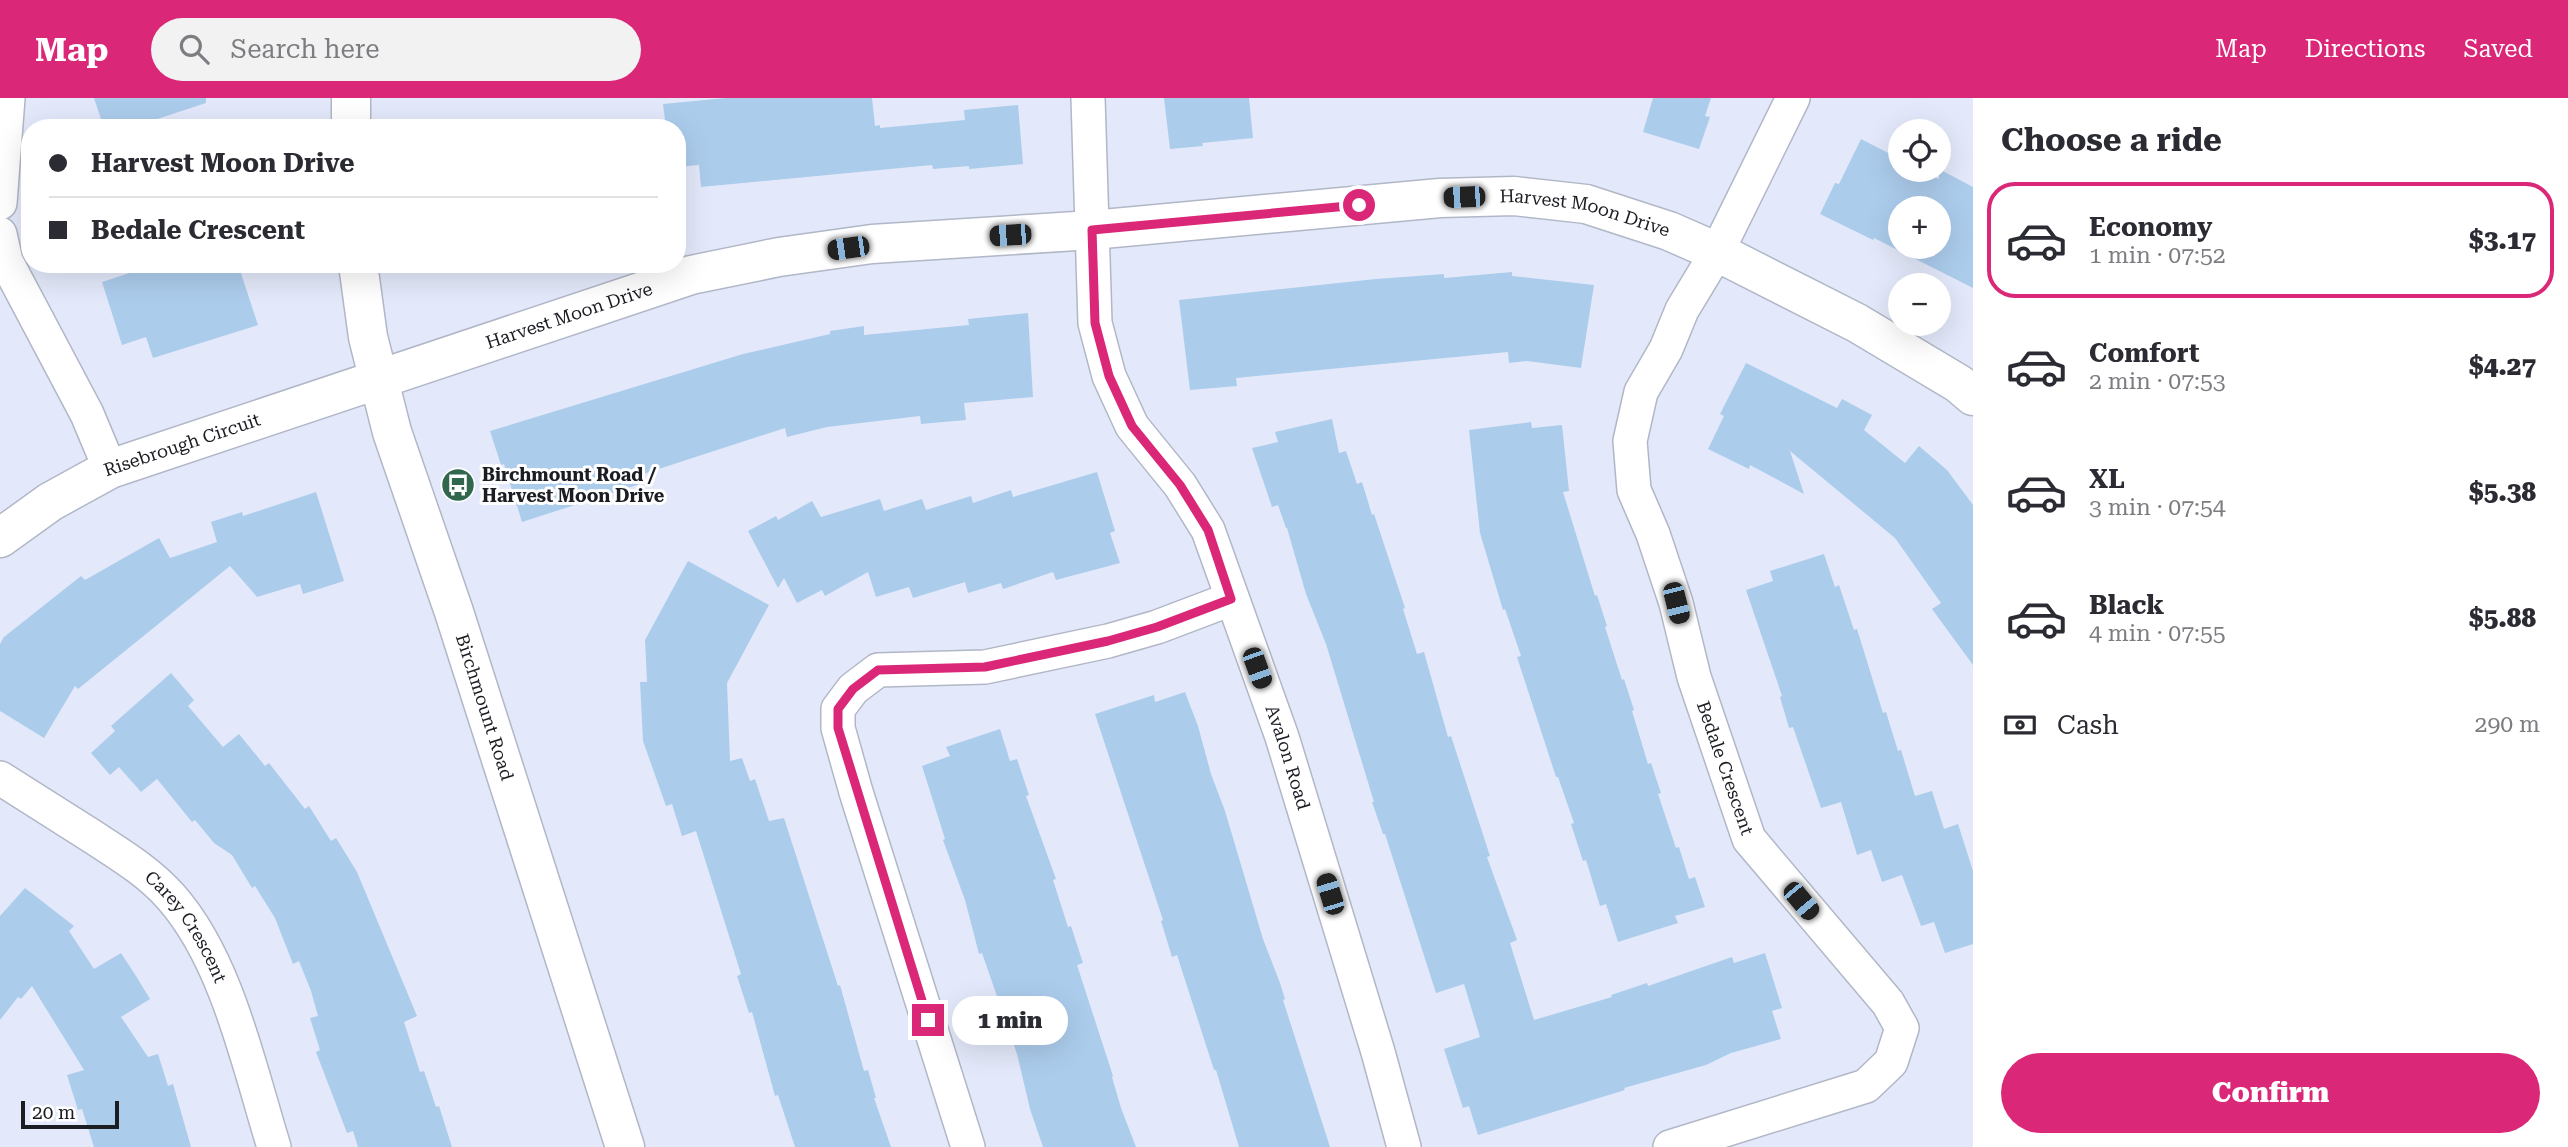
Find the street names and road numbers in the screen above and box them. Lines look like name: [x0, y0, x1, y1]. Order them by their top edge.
street label: Harvest Moon Drive: [1499, 185, 1673, 241]
street label: Harvest Moon Drive: [483, 278, 655, 353]
street label: Risebrough Circuit: [101, 408, 263, 480]
street label: Birchmount Road: [452, 631, 518, 783]
street label: Bedale Crescent: [1693, 698, 1758, 838]
street label: Avalon Road: [1261, 702, 1315, 813]
street label: Carey Crescent: [141, 866, 231, 986]

